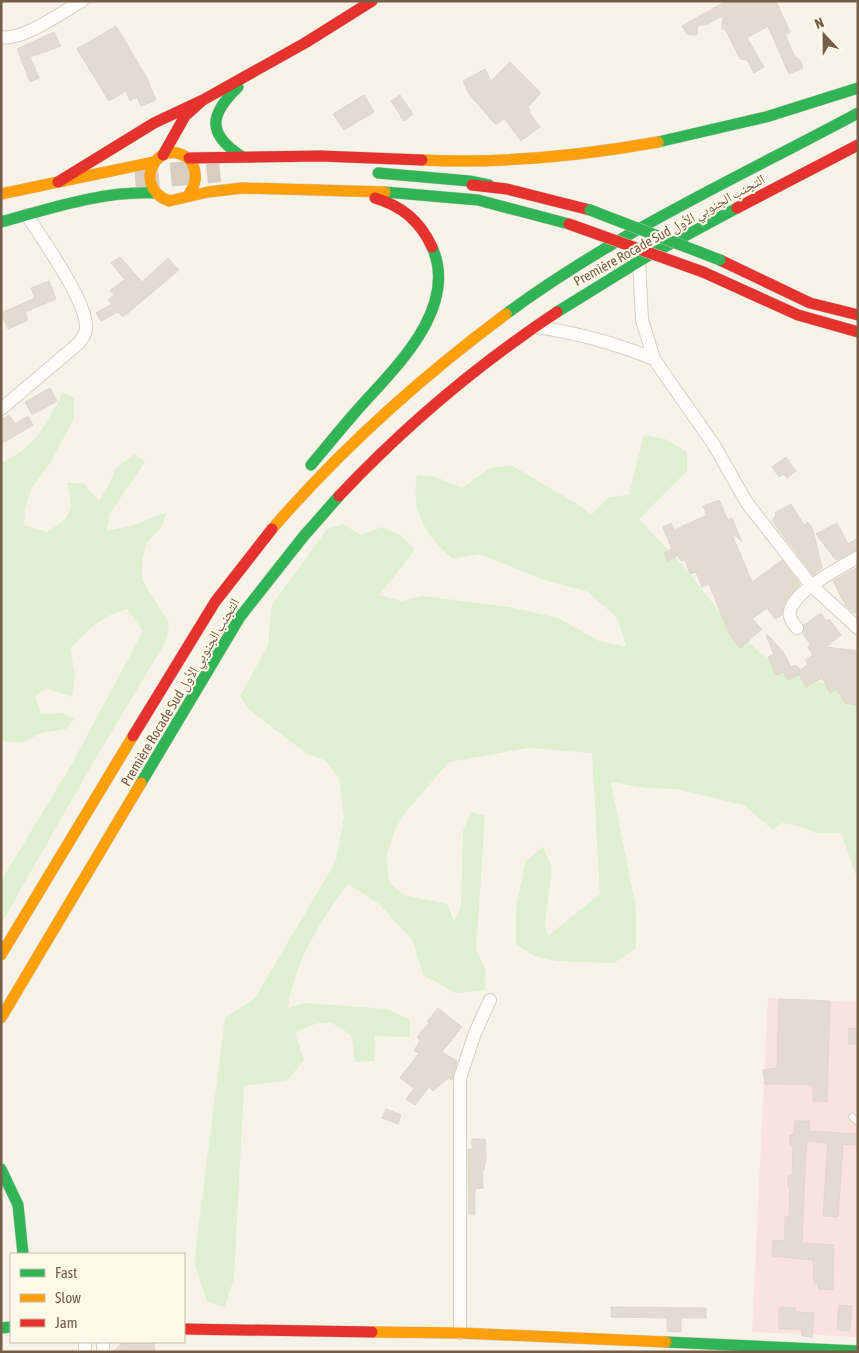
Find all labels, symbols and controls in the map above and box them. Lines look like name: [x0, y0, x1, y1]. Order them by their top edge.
north arrow: [799, 10, 849, 60]
text: N: [812, 14, 826, 32]
street label: Première Rocade Sud التجنب الجنوبي الأول: [571, 171, 769, 292]
street label: Première Rocade Sud التجنب الجنوبي الأول: [118, 595, 246, 791]
legend: [10, 1253, 185, 1343]
text: Fast: [55, 1264, 77, 1281]
text: Slow: [55, 1289, 81, 1306]
text: Jam: [55, 1314, 78, 1331]

